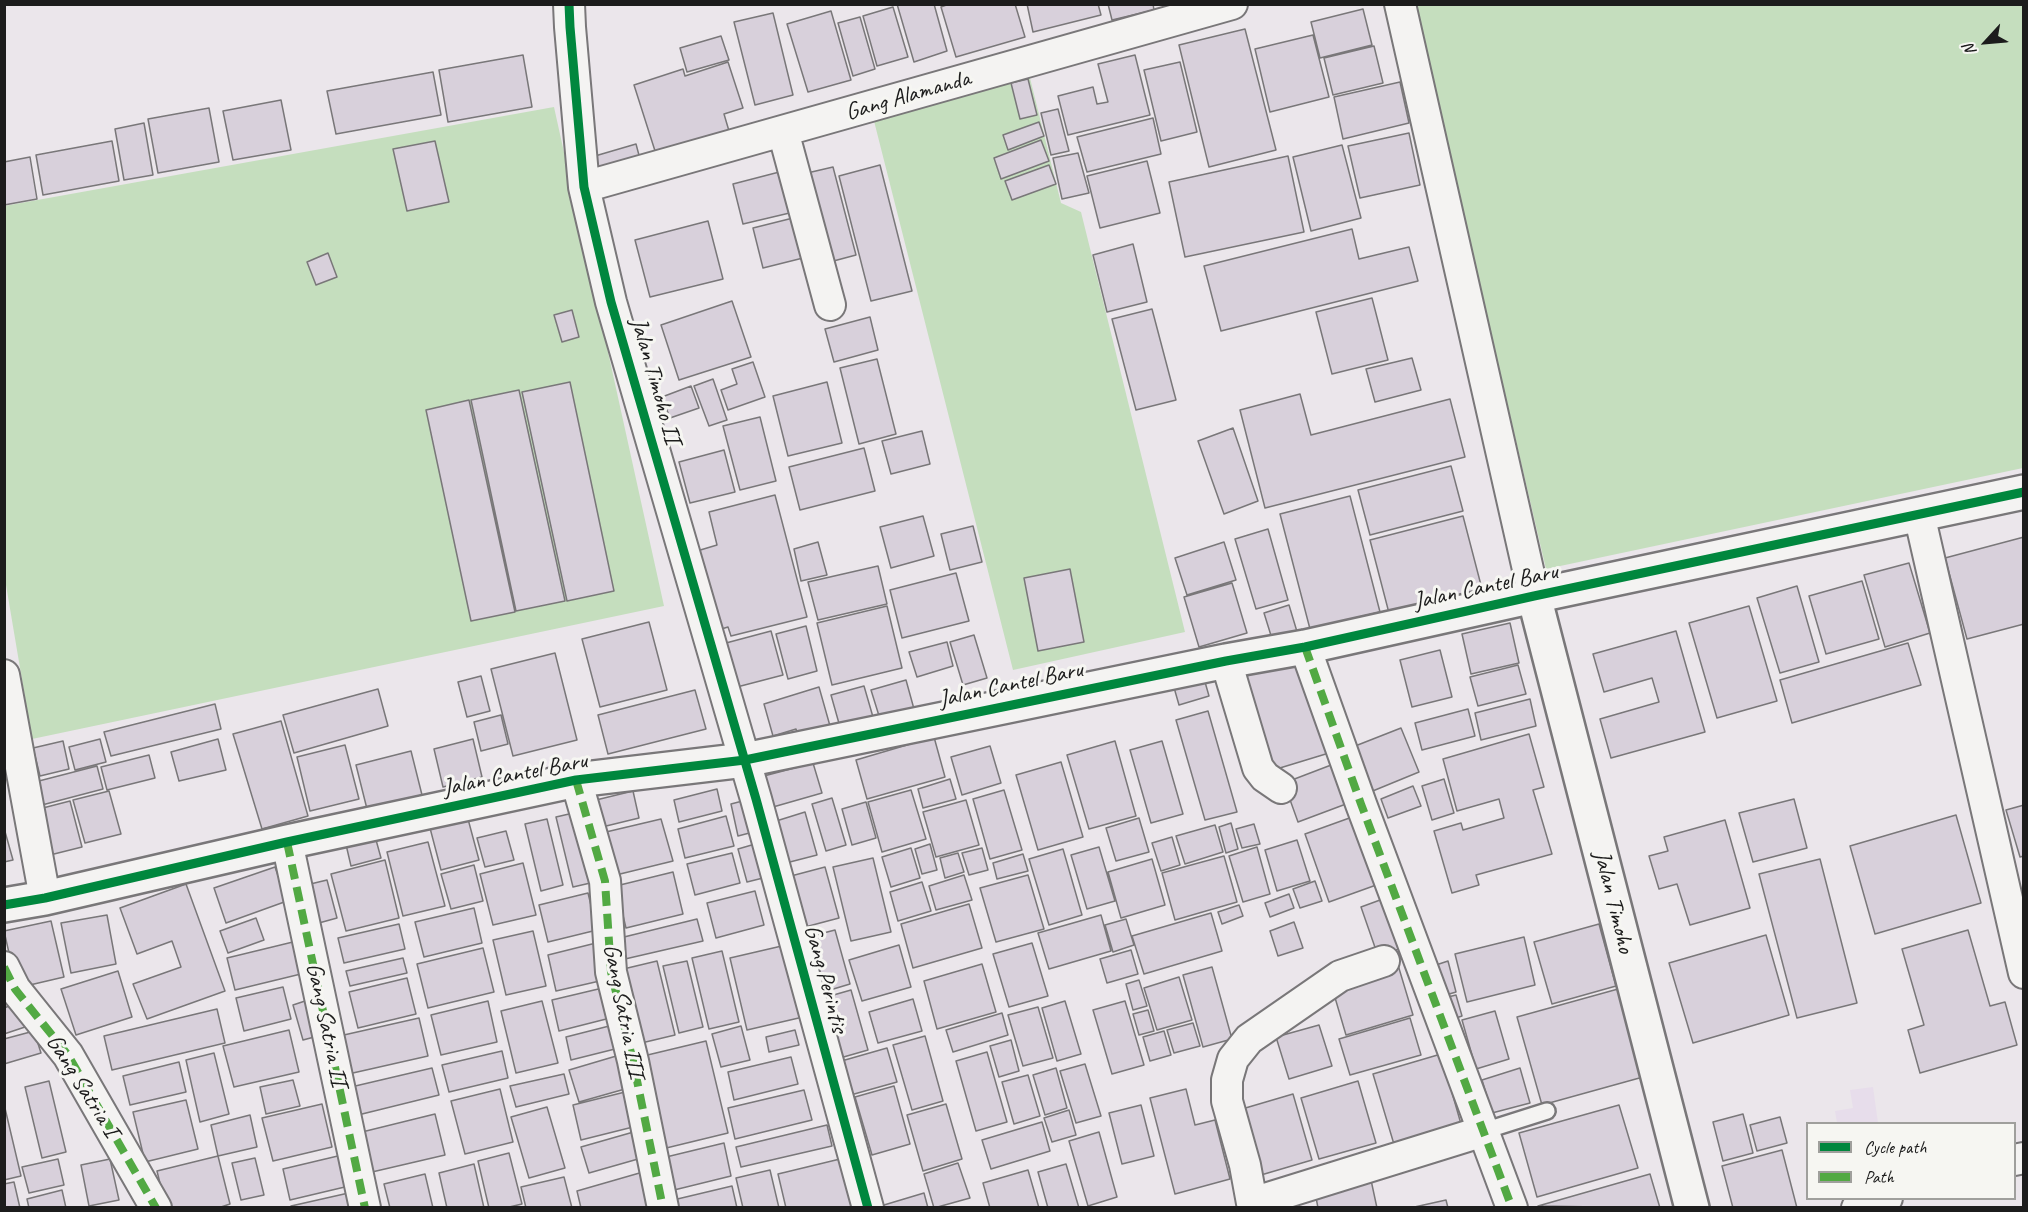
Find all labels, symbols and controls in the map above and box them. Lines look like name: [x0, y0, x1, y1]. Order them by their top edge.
north arrow: [1956, 12, 2016, 72]
text: N: [1959, 41, 1981, 59]
street label: Gang Alamanda: [842, 64, 974, 128]
street label: Jalan Timoho II: [623, 314, 687, 448]
street label: Jalan Cantel Baru: [1411, 558, 1561, 616]
street label: Jalan Cantel Baru: [936, 656, 1086, 714]
street label: Jalan Cantel Baru: [440, 747, 590, 803]
street label: Jalan Timoho: [1586, 848, 1640, 956]
street label: Gang Perintis: [797, 922, 853, 1036]
street label: Gang Satria III: [596, 942, 650, 1080]
street label: Gang Satria II: [299, 961, 353, 1089]
street label: Gang Satria I: [39, 1029, 125, 1143]
legend: [1806, 1122, 2016, 1200]
text: Cycle path: [1864, 1136, 1926, 1158]
text: Path: [1864, 1166, 1894, 1188]

